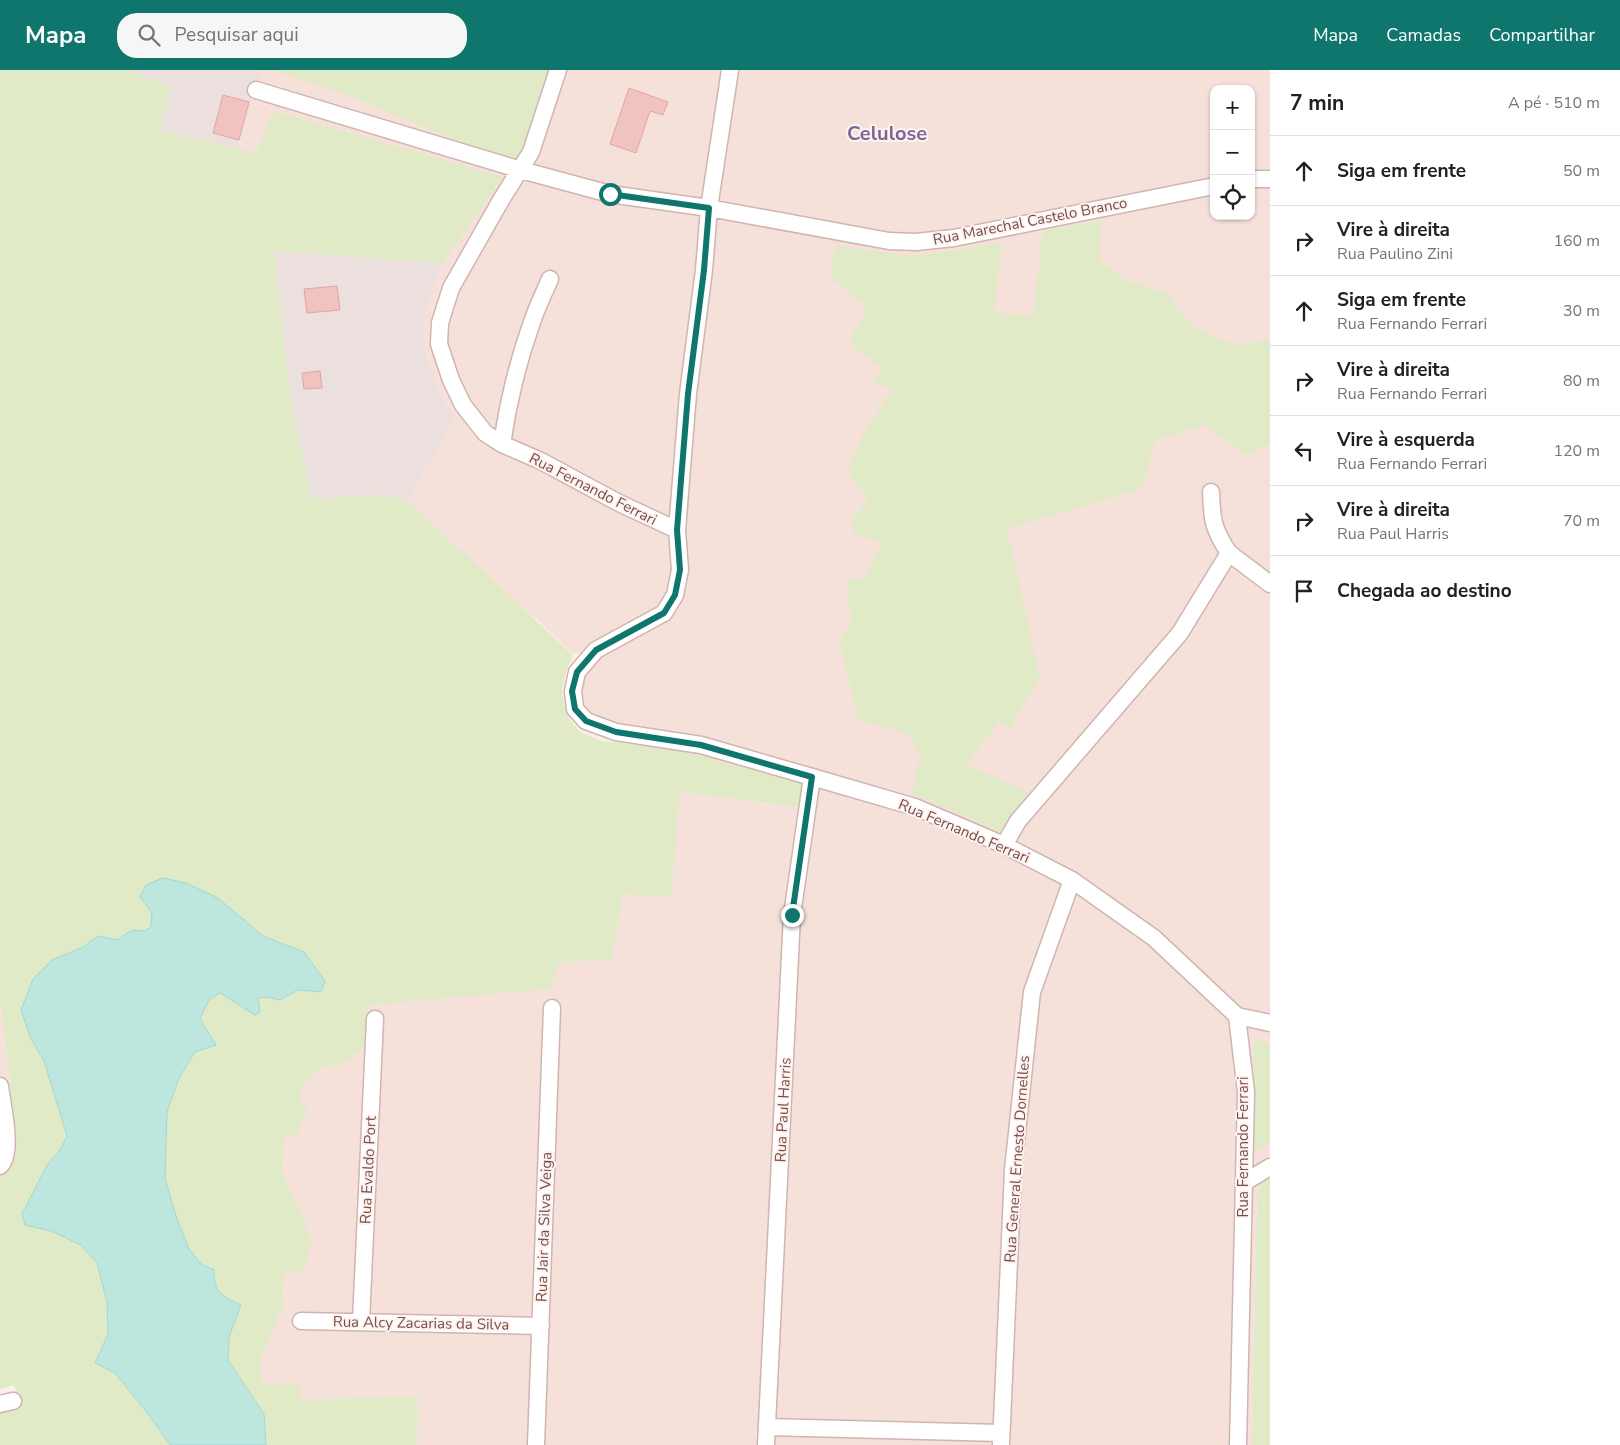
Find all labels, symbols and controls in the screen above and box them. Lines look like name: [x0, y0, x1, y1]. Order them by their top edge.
search box: [117, 13, 467, 58]
text: Mapa: [25, 19, 87, 51]
icon: search: [135, 21, 163, 49]
text: Pesquisar aqui: [175, 22, 299, 48]
text: Mapa: [1313, 23, 1358, 47]
text: Camadas: [1386, 23, 1461, 47]
text: Compartilhar: [1489, 23, 1595, 47]
map controls: [1210, 85, 1255, 220]
button: +: [1210, 85, 1255, 130]
text: 7 min: [1290, 89, 1344, 117]
text: A pé · 510 m: [1508, 92, 1600, 114]
district label: Celulose: [847, 120, 927, 147]
button: −: [1210, 130, 1255, 175]
icon: ahead: [1290, 157, 1318, 185]
text: Siga em frente: [1337, 158, 1466, 184]
text: 50 m: [1563, 160, 1600, 182]
button: locate: [1210, 175, 1255, 220]
route start: [599, 183, 622, 206]
street label: Rua Marechal Castelo Branco: [931, 192, 1129, 250]
text: Vire à direita: [1337, 217, 1450, 243]
icon: right: [1290, 227, 1318, 255]
text: 160 m: [1553, 230, 1600, 252]
text: Rua Paulino Zini: [1337, 243, 1453, 265]
text: Siga em frente: [1337, 287, 1466, 313]
icon: ahead: [1290, 297, 1318, 325]
text: 30 m: [1563, 300, 1600, 322]
text: Rua Fernando Ferrari: [1337, 313, 1487, 335]
text: Vire à direita: [1337, 357, 1450, 383]
icon: right: [1290, 367, 1318, 395]
text: 80 m: [1563, 370, 1600, 392]
text: Rua Fernando Ferrari: [1337, 383, 1487, 405]
text: Vire à esquerda: [1337, 427, 1475, 453]
icon: left: [1290, 437, 1318, 465]
text: 120 m: [1553, 440, 1600, 462]
street label: Rua Fernando Ferrari: [526, 448, 660, 530]
text: Rua Fernando Ferrari: [1337, 453, 1487, 475]
text: Vire à direita: [1337, 497, 1450, 523]
icon: right: [1290, 507, 1318, 535]
text: 70 m: [1563, 510, 1600, 532]
text: Rua Paul Harris: [1337, 523, 1449, 545]
icon: arrive: [1290, 577, 1318, 605]
text: Chegada ao destino: [1337, 578, 1512, 604]
street label: Rua Fernando Ferrari: [895, 794, 1033, 868]
route end: [781, 904, 804, 927]
street label: Rua General Ernesto Dornelles: [1000, 1055, 1034, 1263]
street label: Rua Paul Harris: [770, 1057, 796, 1163]
street label: Rua Fernando Ferrari: [1233, 1077, 1253, 1217]
street label: Rua Evaldo Port: [355, 1115, 381, 1225]
street label: Rua Jair da Silva Veiga: [531, 1152, 557, 1302]
street label: Rua Alcy Zacarias da Silva: [333, 1311, 509, 1335]

